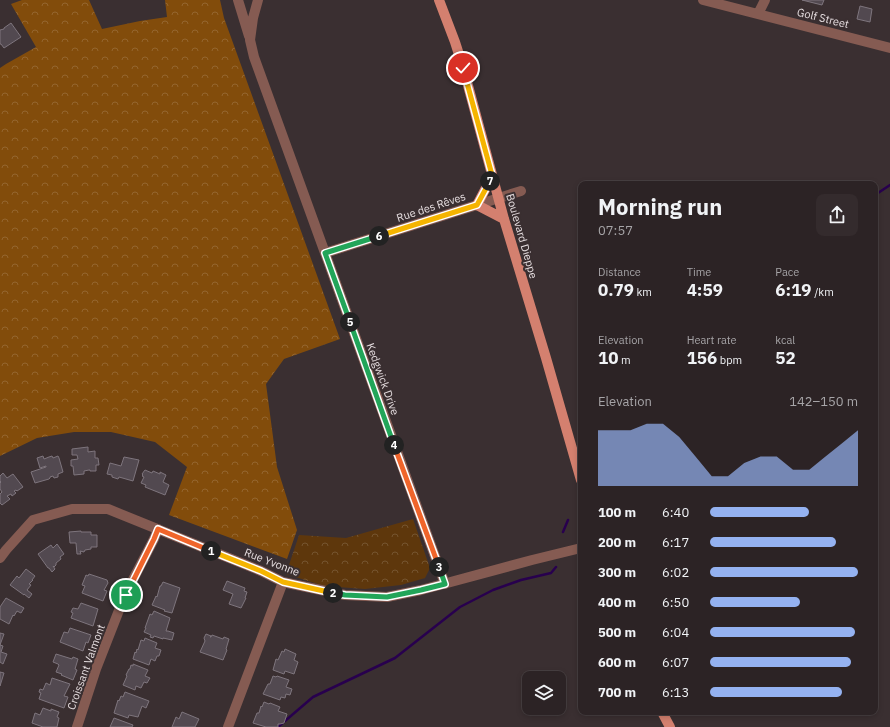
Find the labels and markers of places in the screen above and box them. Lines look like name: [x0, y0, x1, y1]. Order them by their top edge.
pin: [446, 51, 480, 85]
pin: 7: [480, 171, 500, 191]
pin: 6: [369, 226, 389, 246]
pin: 5: [340, 312, 360, 332]
pin: 4: [384, 435, 404, 455]
pin: 1: [201, 541, 221, 561]
pin: 3: [429, 557, 449, 577]
pin: [109, 578, 143, 612]
pin: 2: [323, 583, 343, 603]

